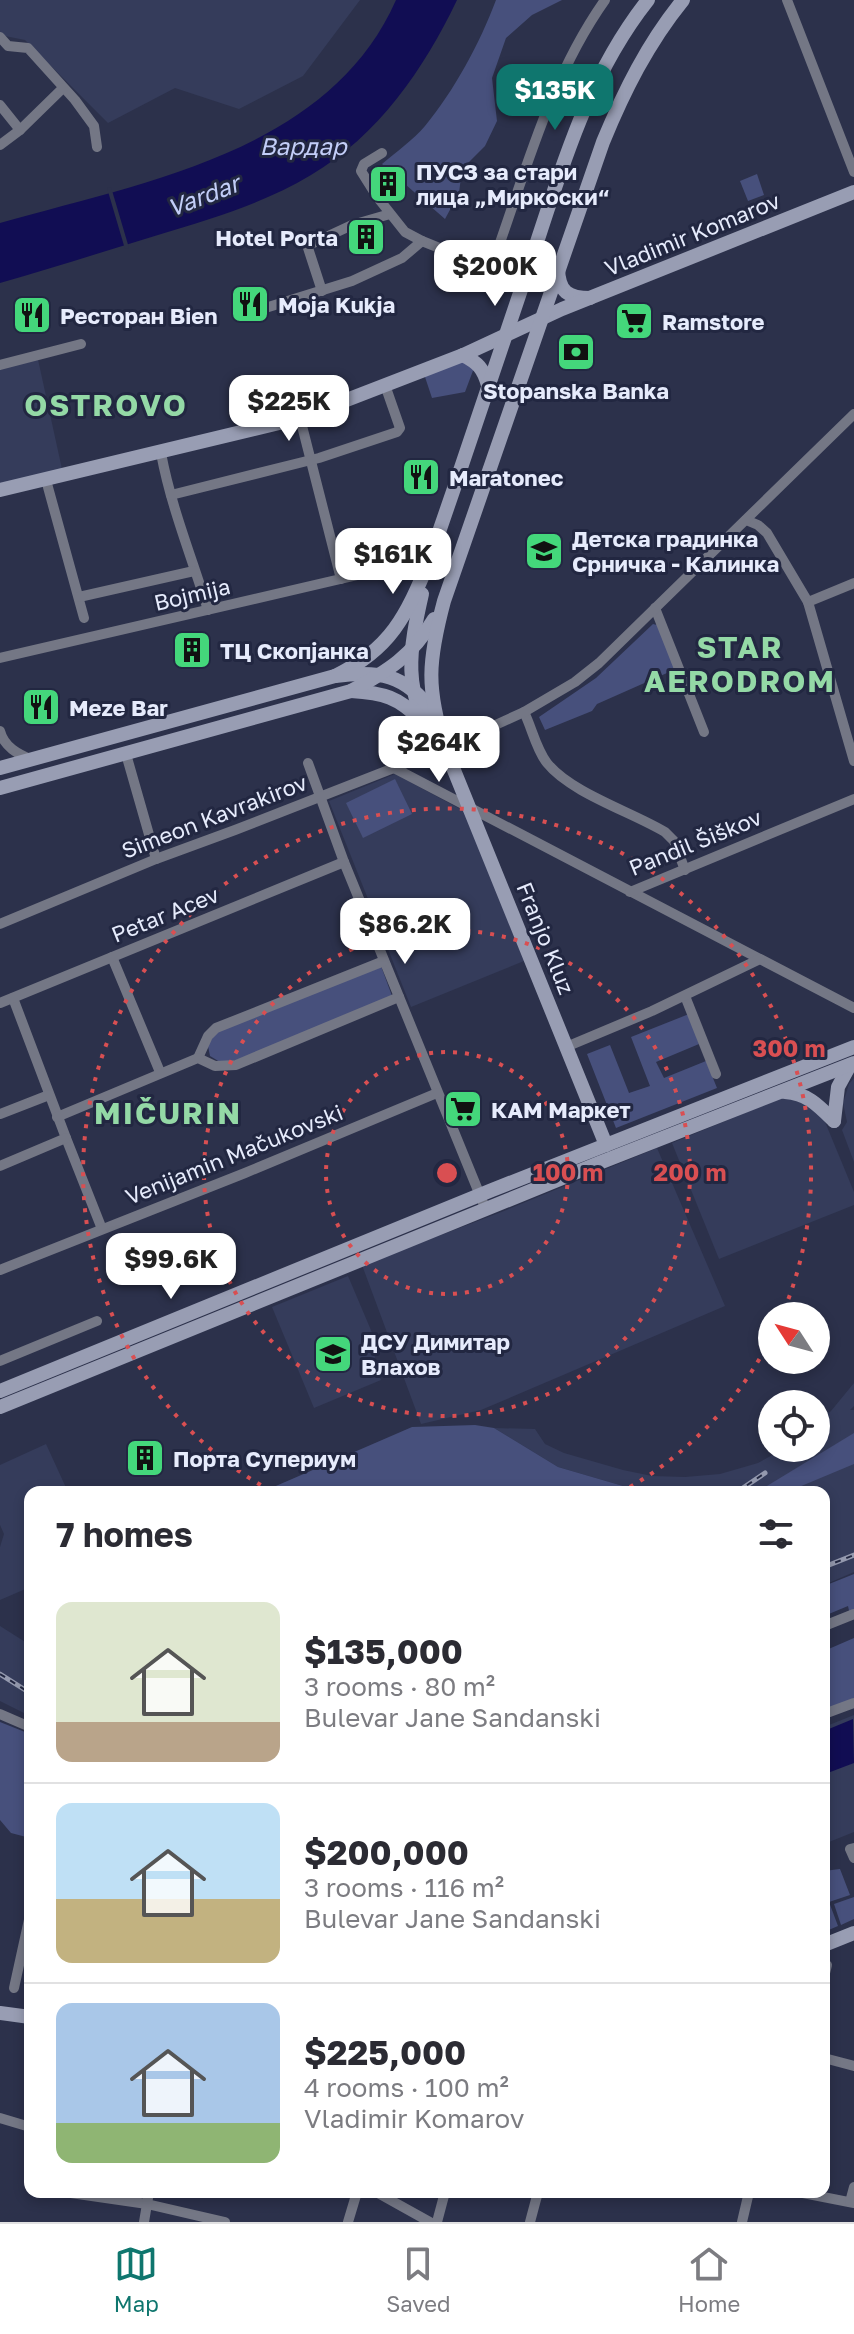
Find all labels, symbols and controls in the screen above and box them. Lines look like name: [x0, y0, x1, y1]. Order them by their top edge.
pin: $135K: [499, 64, 611, 132]
text: $135K: [514, 74, 596, 105]
water label: Вардар: [259, 131, 349, 160]
place label: ПУСЗ за стари лица „Миркоски“: [416, 158, 609, 210]
building icon: ПУСЗ за стари лица „Миркоски“: [367, 163, 409, 205]
water label: Vardar: [163, 167, 247, 222]
street label: Vladimir Komarov: [601, 187, 783, 281]
building icon: Hotel Porta: [345, 216, 387, 258]
place label: Hotel Porta: [215, 224, 338, 251]
pin: $200K: [439, 240, 551, 308]
text: $200K: [452, 250, 538, 281]
restaurant icon: Moja Kukja: [229, 283, 271, 325]
place label: Moja Kukja: [278, 291, 395, 318]
restaurant icon: Ресторан Bien: [11, 294, 53, 336]
supermarket icon: Ramstore: [613, 300, 655, 342]
place label: Ресторан Bien: [60, 302, 218, 329]
place label: Ramstore: [662, 308, 764, 335]
bank icon: Stopanska Banka: [555, 331, 597, 373]
pin: $225K: [233, 375, 345, 443]
place label: Stopanska Banka: [483, 377, 669, 404]
text: $225K: [247, 385, 331, 416]
district label: OSTROVO: [24, 387, 188, 423]
restaurant icon: Maratonec: [400, 456, 442, 498]
place label: Maratonec: [449, 464, 564, 491]
place label: Детска градинка Срничка - Калинка: [572, 525, 779, 577]
pin: $161K: [337, 528, 449, 596]
school or university icon: Детска градинка Срничка - Калинка: [523, 530, 565, 572]
text: $161K: [353, 538, 433, 569]
street label: Bojmija: [151, 572, 233, 616]
building icon: ТЦ Скопјанка: [171, 629, 213, 671]
district label: STAR AERODROM: [644, 629, 836, 699]
place label: ТЦ Скопјанка: [220, 637, 369, 664]
restaurant icon: Meze Bar: [20, 686, 62, 728]
place label: Meze Bar: [69, 694, 168, 721]
pin: $264K: [383, 716, 495, 784]
text: $264K: [397, 726, 481, 757]
street label: Simeon Kavrakirov: [118, 768, 310, 864]
street label: Pandil Šiškov: [625, 803, 765, 881]
street label: Franjo Kluz: [511, 878, 581, 998]
street label: Petar Acev: [107, 880, 223, 948]
pin: $86.2K: [340, 898, 470, 966]
text: $86.2K: [358, 908, 452, 939]
text: 300 m: [753, 1033, 825, 1062]
supermarket icon: КАМ Маркет: [442, 1088, 484, 1130]
district label: MIČURIN: [94, 1095, 242, 1131]
place label: КАМ Маркет: [491, 1096, 631, 1123]
street label: Venijamin Mačukovski: [121, 1098, 347, 1210]
text: 100 m: [533, 1157, 603, 1186]
text: 200 m: [654, 1157, 726, 1186]
centre of rings: [433, 1159, 461, 1187]
pin: $99.6K: [106, 1233, 236, 1301]
text: $99.6K: [124, 1243, 218, 1274]
north arrow: [758, 1302, 830, 1374]
map controls: [758, 1302, 830, 1462]
place label: ДСУ Димитар Влахов: [361, 1328, 510, 1380]
school or university icon: ДСУ Димитар Влахов: [312, 1333, 354, 1375]
button: locate: [758, 1390, 830, 1462]
building icon: Порта Супериум: [124, 1437, 166, 1479]
place label: Порта Супериум: [173, 1445, 356, 1472]
icon: filters: [754, 1512, 798, 1556]
text: 7 homes: [56, 1514, 193, 1554]
text: $135,000: [304, 1631, 463, 1671]
icon: home: [120, 1634, 216, 1730]
text: 3 rooms · 80 m²: [304, 1671, 495, 1702]
text: Bulevar Jane Sandanski: [304, 1702, 601, 1733]
text: $200,000: [304, 1832, 469, 1872]
icon: home: [120, 1835, 216, 1931]
text: 3 rooms · 116 m²: [304, 1872, 504, 1903]
text: Bulevar Jane Sandanski: [304, 1903, 601, 1934]
text: $225,000: [304, 2032, 466, 2072]
icon: home: [120, 2035, 216, 2131]
text: 4 rooms · 100 m²: [304, 2072, 509, 2103]
text: Vladimir Komarov: [304, 2103, 524, 2134]
tab: Map: [114, 2242, 159, 2317]
tab: Saved: [386, 2242, 450, 2317]
tab: Home: [678, 2242, 740, 2317]

